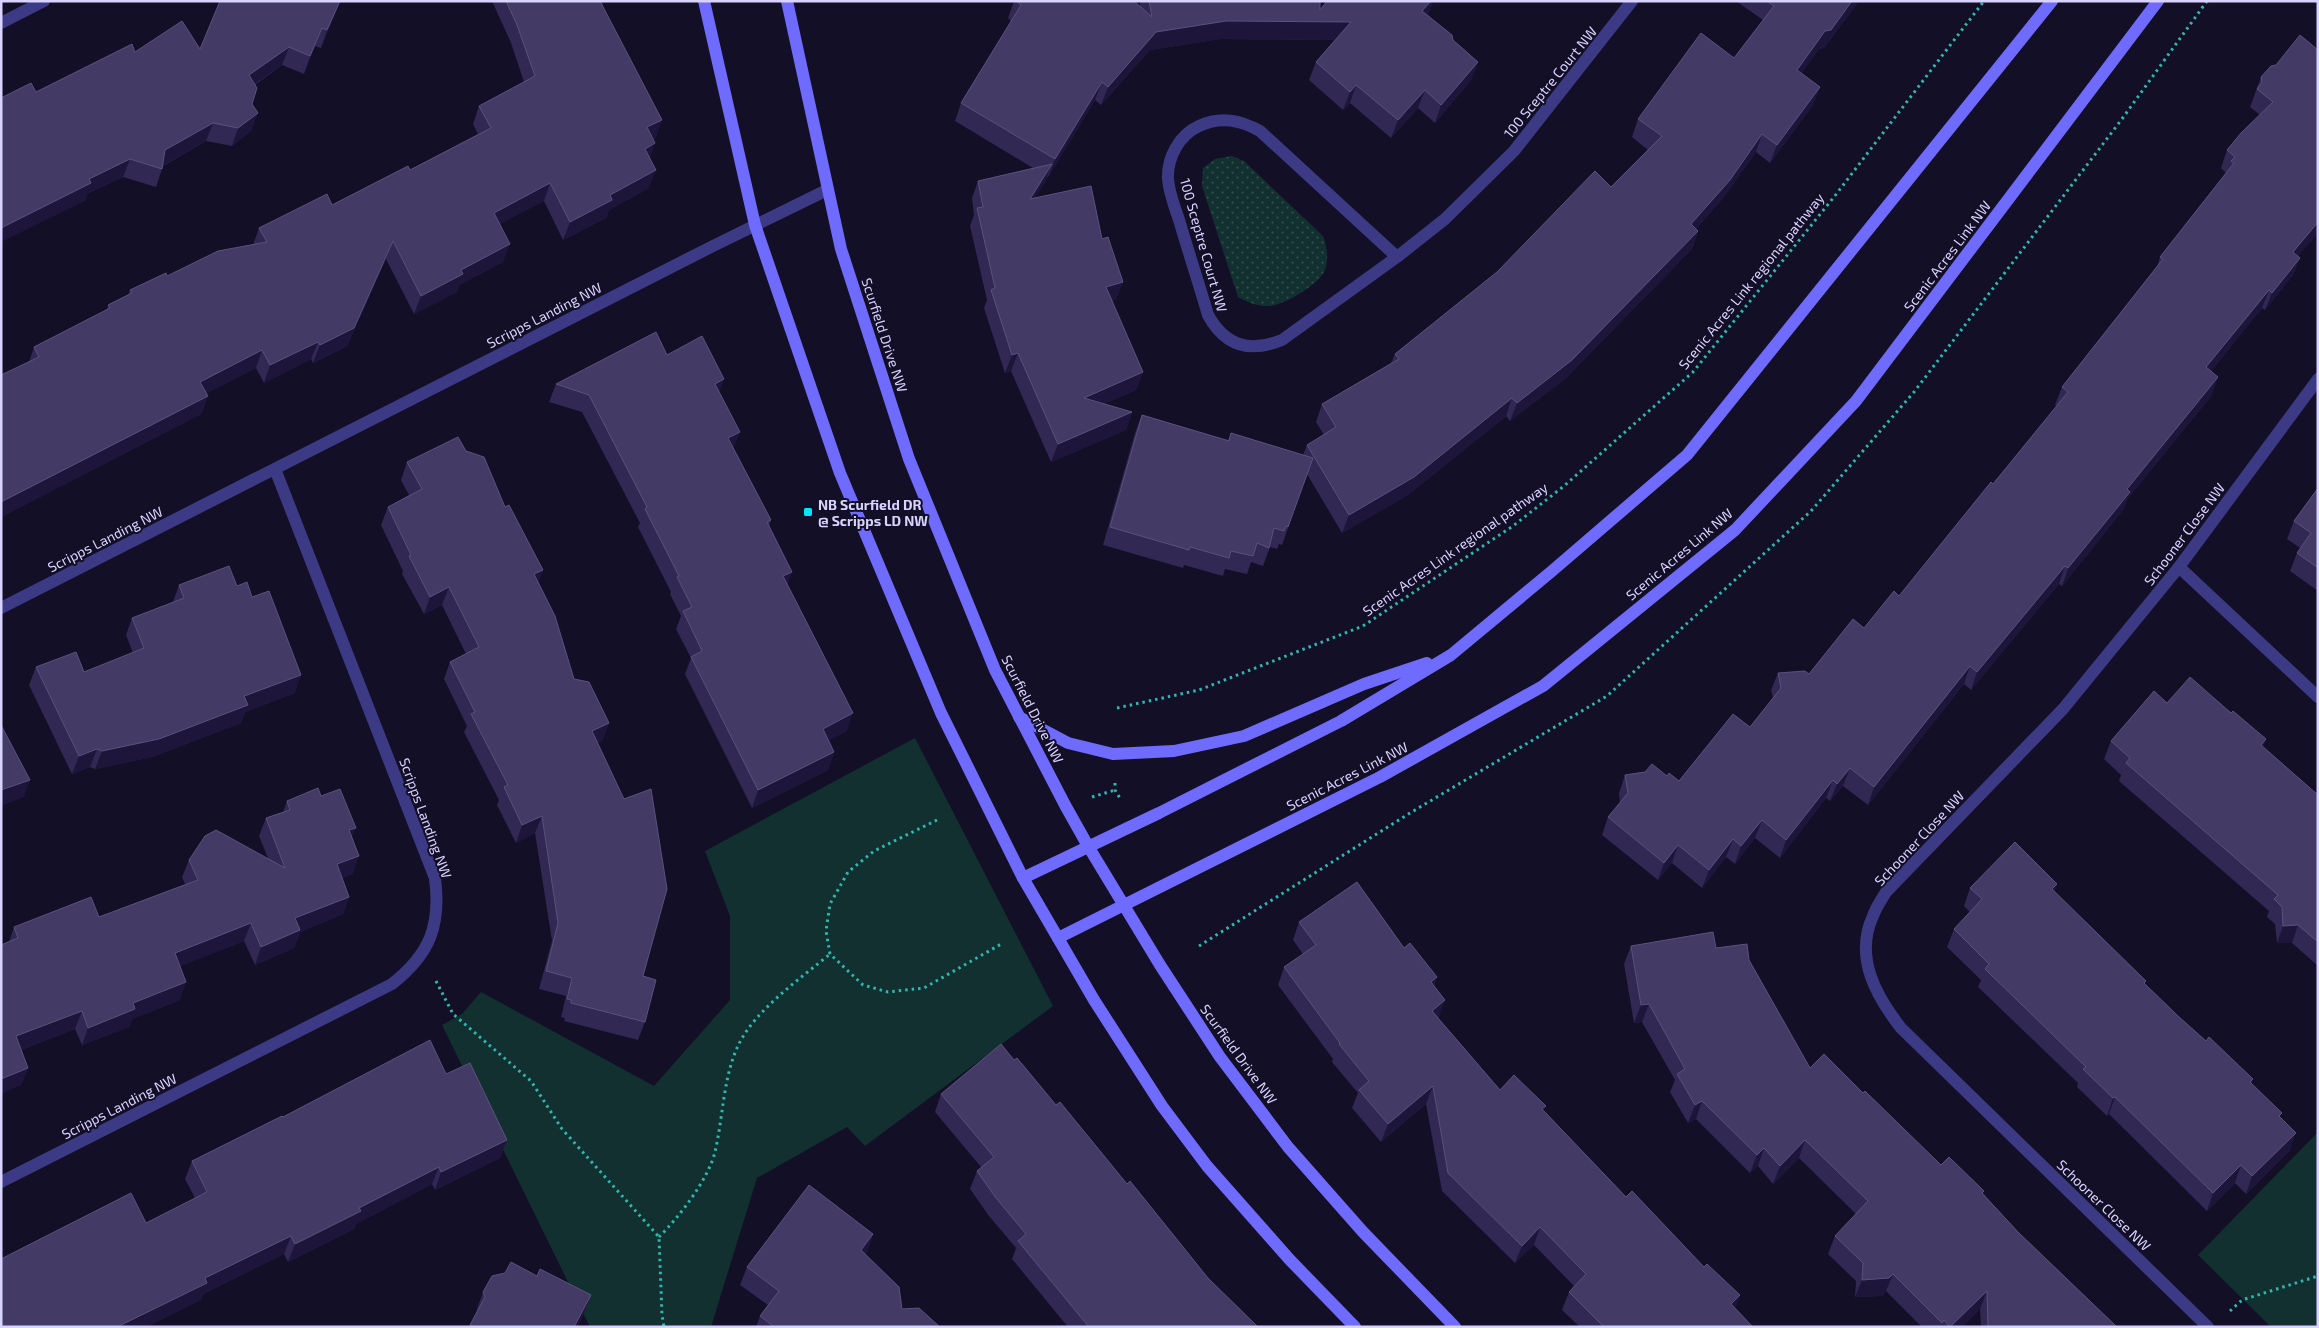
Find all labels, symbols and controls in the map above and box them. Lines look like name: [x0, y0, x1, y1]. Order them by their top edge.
street label: 100 Sceptre Court NW: [1500, 23, 1600, 141]
street label: 100 Sceptre Court NW: [1177, 176, 1231, 314]
street label: Scenic Acres Link regional pathway: [1675, 189, 1828, 373]
street label: Scenic Acres Link NW: [1900, 197, 1994, 315]
street label: Scurfield Drive NW: [859, 276, 911, 394]
street label: Scripps Landing NW: [484, 279, 604, 351]
street label: Scenic Acres Link regional pathway: [1359, 478, 1551, 620]
street label: Schooner Close NW: [2140, 479, 2228, 589]
place label: NB Scurfield DR @ Scripps LD NW: [818, 496, 928, 529]
street label: Scripps Landing NW: [45, 503, 165, 575]
street label: Scenic Acres Link NW: [1622, 504, 1736, 604]
marker: NB Scurfield DR @ Scripps LD NW: [802, 506, 814, 518]
street label: Scurfield Drive NW: [998, 652, 1068, 766]
street label: Scenic Acres Link NW: [1283, 738, 1411, 814]
street label: Scripps Landing NW: [396, 755, 456, 881]
street label: Schooner Close NW: [1871, 787, 1967, 889]
street label: Scurfield Drive NW: [1197, 1001, 1281, 1107]
street label: Scripps Landing NW: [59, 1070, 179, 1142]
street label: Schooner Close NW: [2054, 1156, 2154, 1254]

